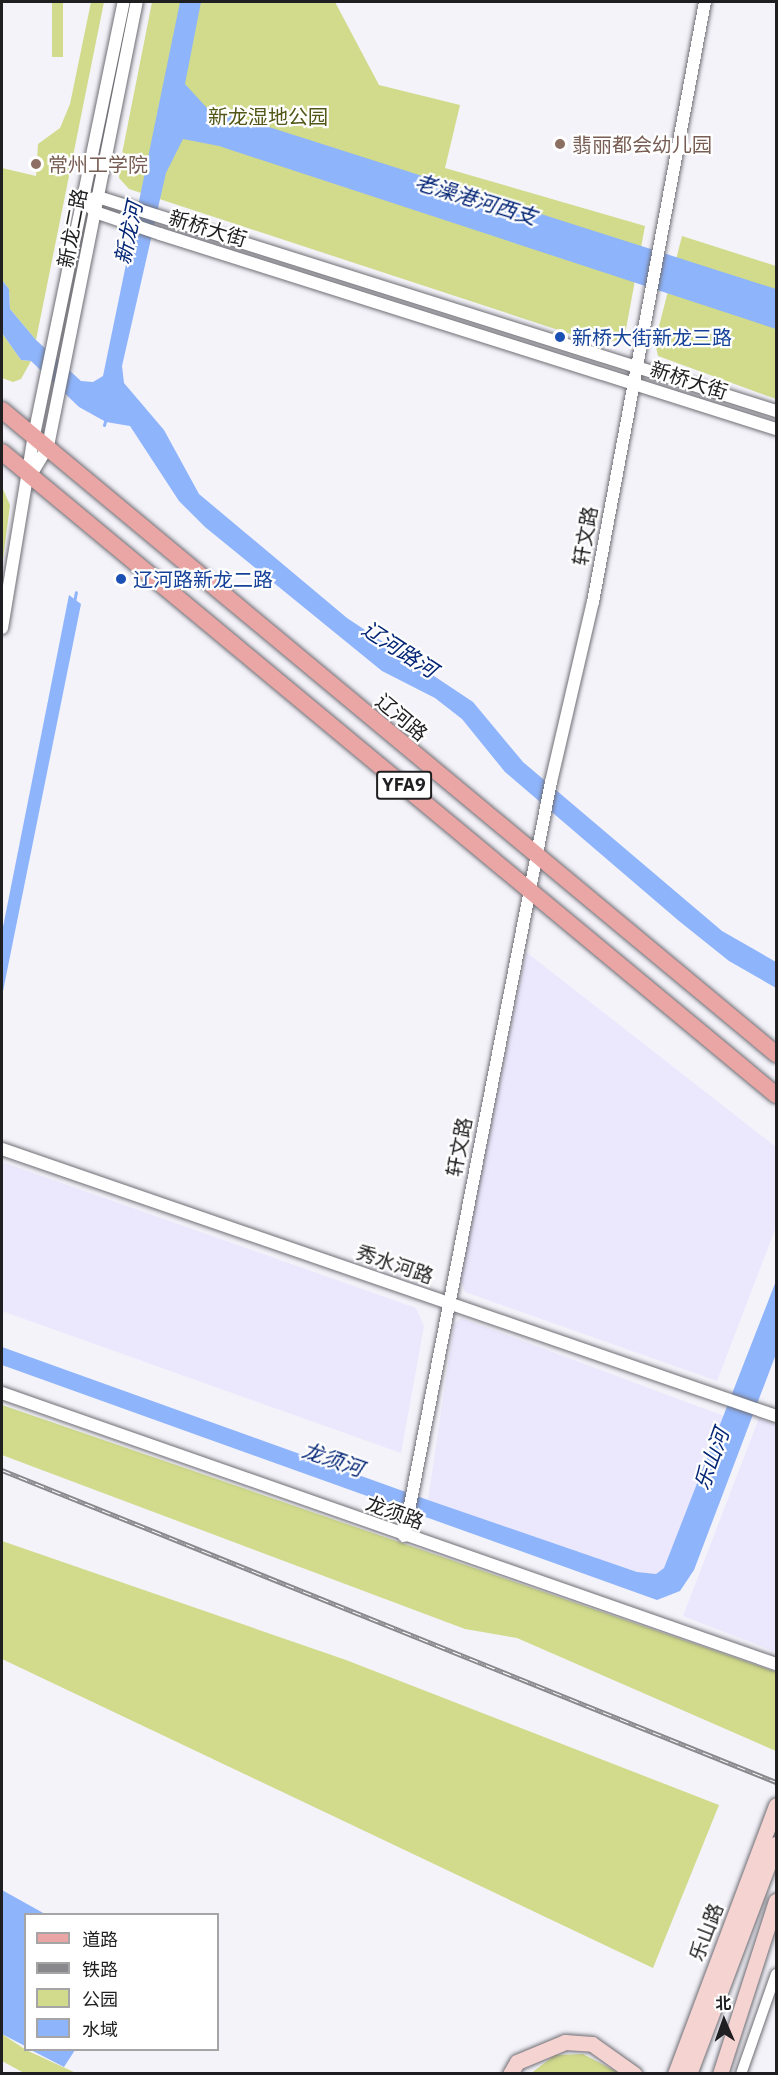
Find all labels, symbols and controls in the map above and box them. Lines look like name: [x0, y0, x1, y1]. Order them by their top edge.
park label: 新龙湿地公园: [208, 104, 328, 128]
place label: 翡丽都会幼儿园: [572, 132, 712, 156]
marker: 翡丽都会幼儿园: [553, 137, 567, 151]
place label: 常州工学院: [48, 152, 148, 176]
marker: 常州工学院: [29, 157, 43, 171]
water label: 老澡港河西支: [412, 169, 540, 229]
street label: 新龙二路: [53, 186, 91, 270]
water label: 新龙河: [109, 200, 147, 266]
street label: 新桥大街: [166, 205, 250, 251]
place label: 新桥大街新龙三路: [572, 325, 732, 349]
marker: 新桥大街新龙三路: [553, 330, 567, 344]
street label: 新桥大街: [647, 356, 731, 404]
street label: 轩文路: [568, 504, 602, 568]
place label: 辽河路新龙二路: [133, 567, 273, 591]
marker: 辽河路新龙二路: [114, 572, 128, 586]
water label: 辽河路河: [358, 616, 442, 682]
street label: 辽河路: [371, 689, 433, 745]
road number: YFA9: [376, 770, 432, 800]
street label: 轩文路: [441, 1115, 477, 1179]
street label: 秀水河路: [353, 1240, 437, 1288]
water label: 乐山河: [688, 1425, 734, 1493]
water label: 龙须河: [299, 1437, 367, 1481]
street label: 龙须路: [363, 1490, 427, 1534]
street label: 乐山路: [684, 1900, 728, 1964]
legend: [24, 1913, 219, 2051]
text: 道路: [82, 1928, 118, 1951]
text: 铁路: [82, 1958, 118, 1981]
text: 公园: [82, 1988, 118, 2011]
north arrow: [694, 1991, 754, 2051]
text: 北: [715, 1993, 732, 2013]
text: 水域: [82, 2018, 118, 2041]

